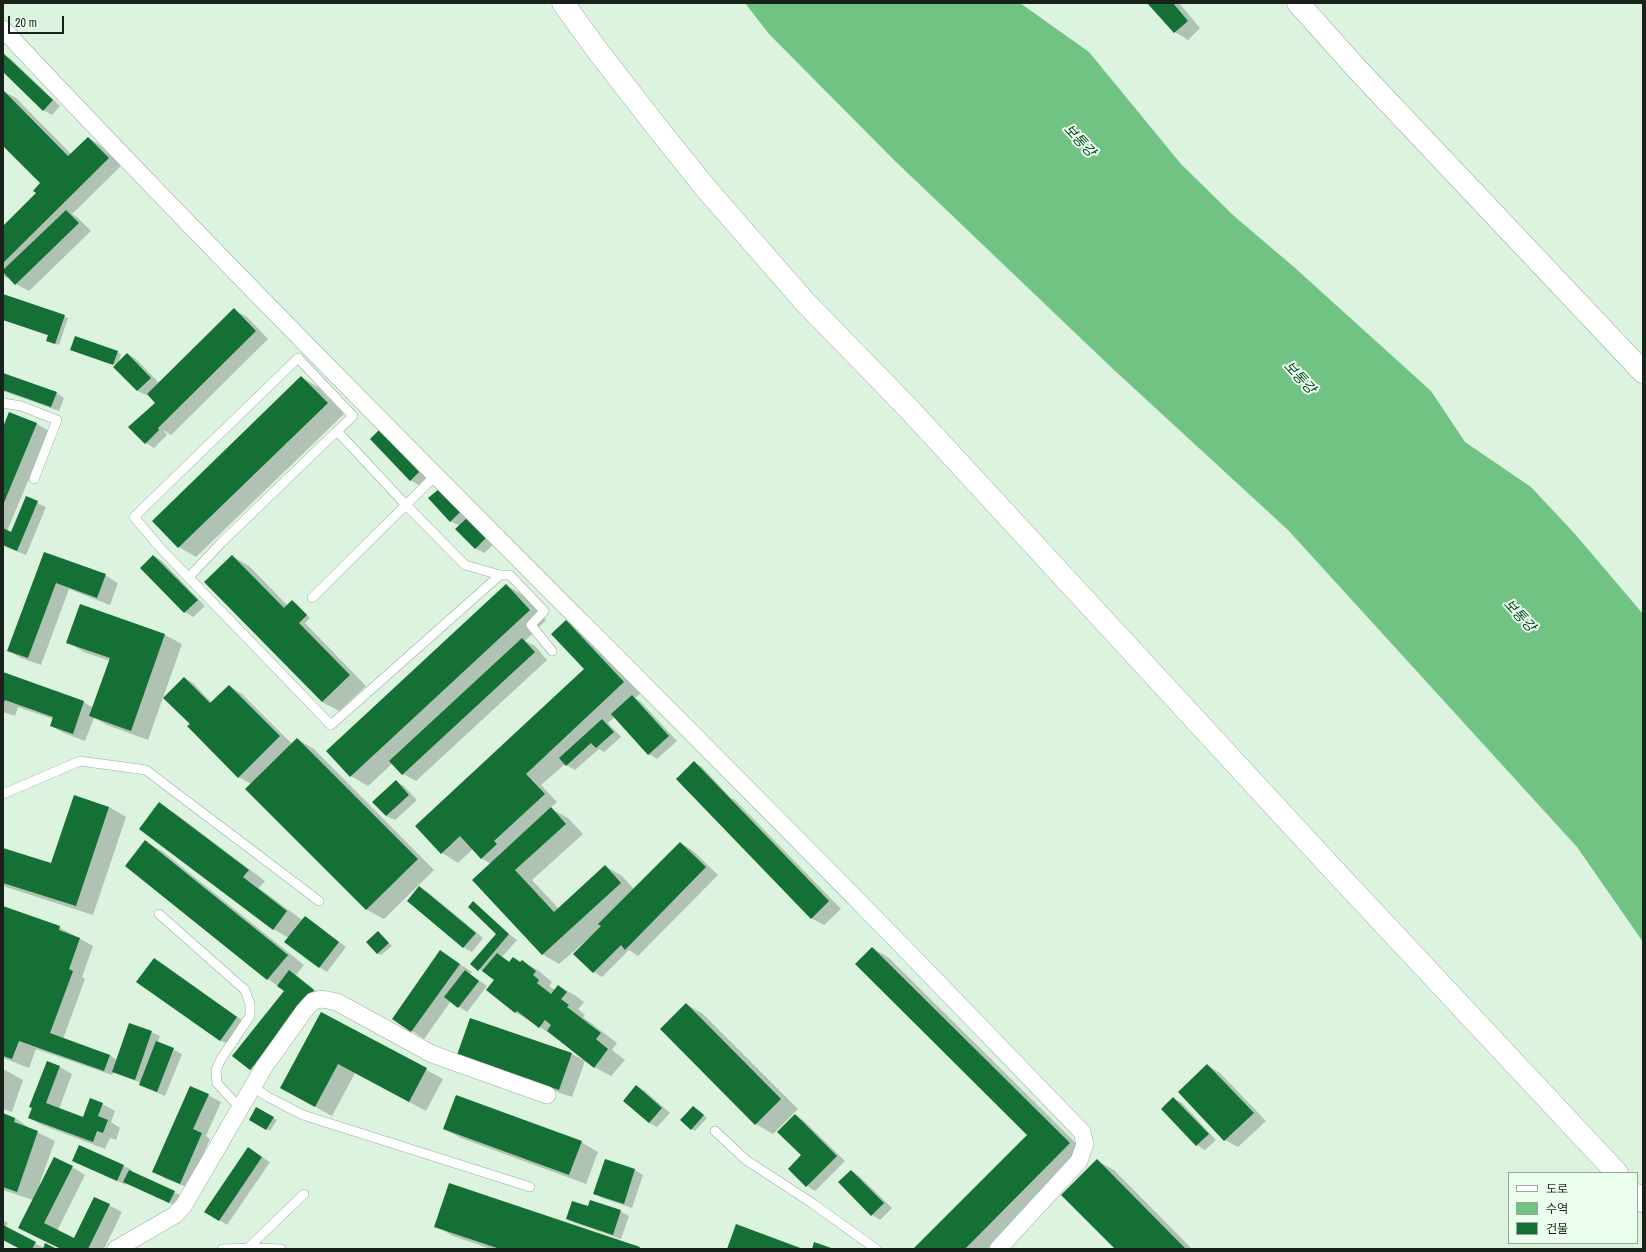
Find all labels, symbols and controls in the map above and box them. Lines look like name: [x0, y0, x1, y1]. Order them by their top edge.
scale bar: [10, 8, 66, 34]
text: 20 m: [15, 15, 37, 31]
water label: 보통강: [1060, 121, 1098, 161]
water label: 보통강: [1280, 358, 1318, 398]
water label: 보통강: [1500, 596, 1538, 636]
legend: [1508, 1172, 1638, 1244]
text: 도로: [1546, 1181, 1568, 1197]
text: 수역: [1546, 1201, 1568, 1217]
text: 건물: [1546, 1221, 1568, 1237]

